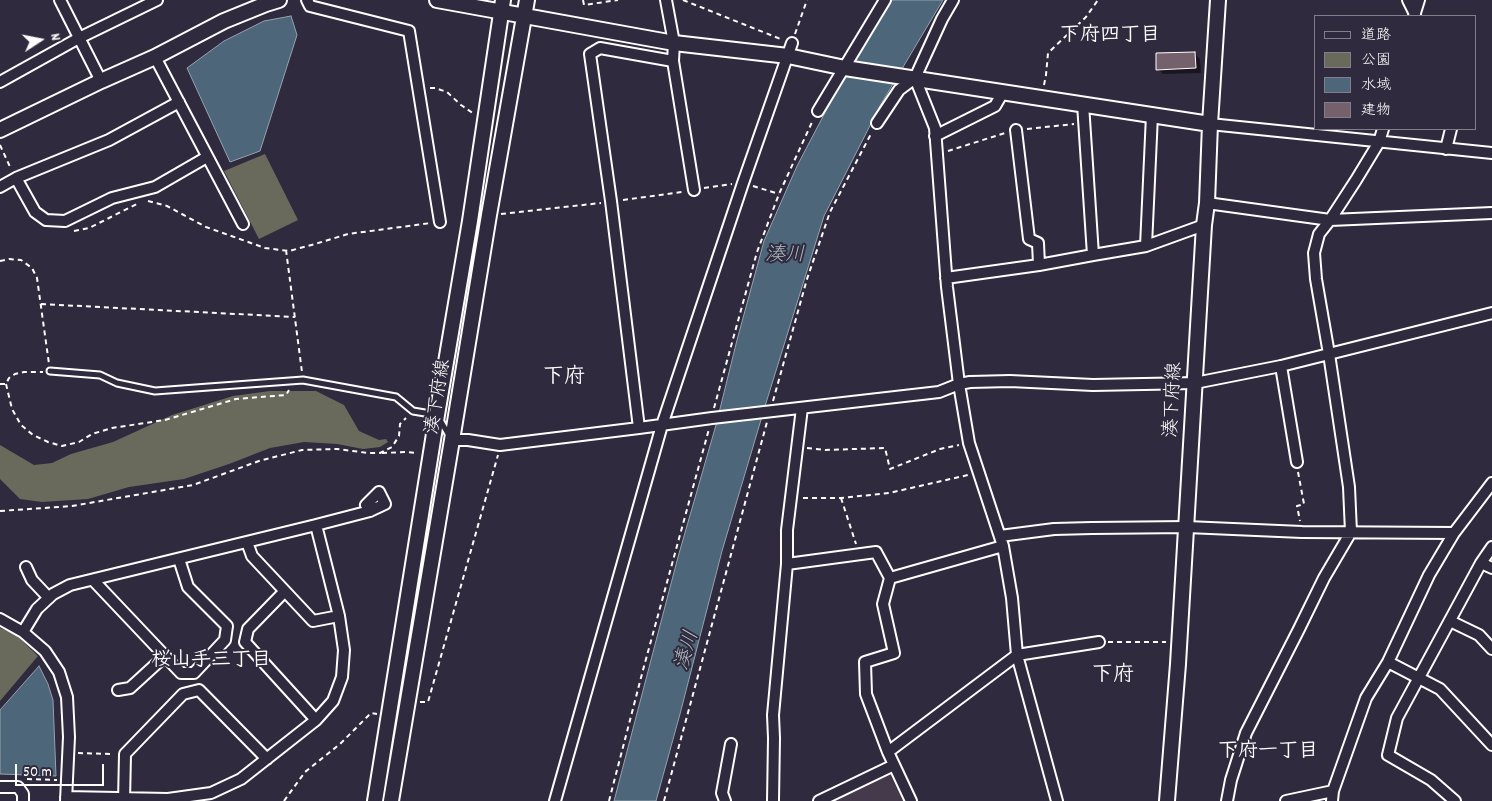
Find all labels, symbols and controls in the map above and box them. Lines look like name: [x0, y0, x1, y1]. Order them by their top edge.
north arrow: [15, 15, 65, 65]
legend: [1314, 15, 1477, 130]
district label: 下府四丁目: [1060, 25, 1160, 49]
text: 道路: [1361, 25, 1391, 47]
text: N: [44, 32, 65, 42]
text: 公園: [1361, 50, 1391, 72]
text: 水域: [1361, 75, 1391, 97]
text: 建物: [1361, 100, 1391, 122]
water label: 湊川: [765, 245, 805, 269]
street label: 湊下府線: [423, 358, 457, 436]
street label: 湊下府線: [1162, 361, 1188, 439]
district label: 下府: [543, 366, 585, 392]
water label: 湊川: [672, 628, 706, 674]
district label: 桜山手三丁目: [151, 650, 271, 674]
district label: 下府: [1092, 664, 1134, 690]
district label: 下府一丁目: [1218, 741, 1318, 765]
scale bar: [18, 754, 106, 786]
text: 50 m: [23, 762, 52, 784]

